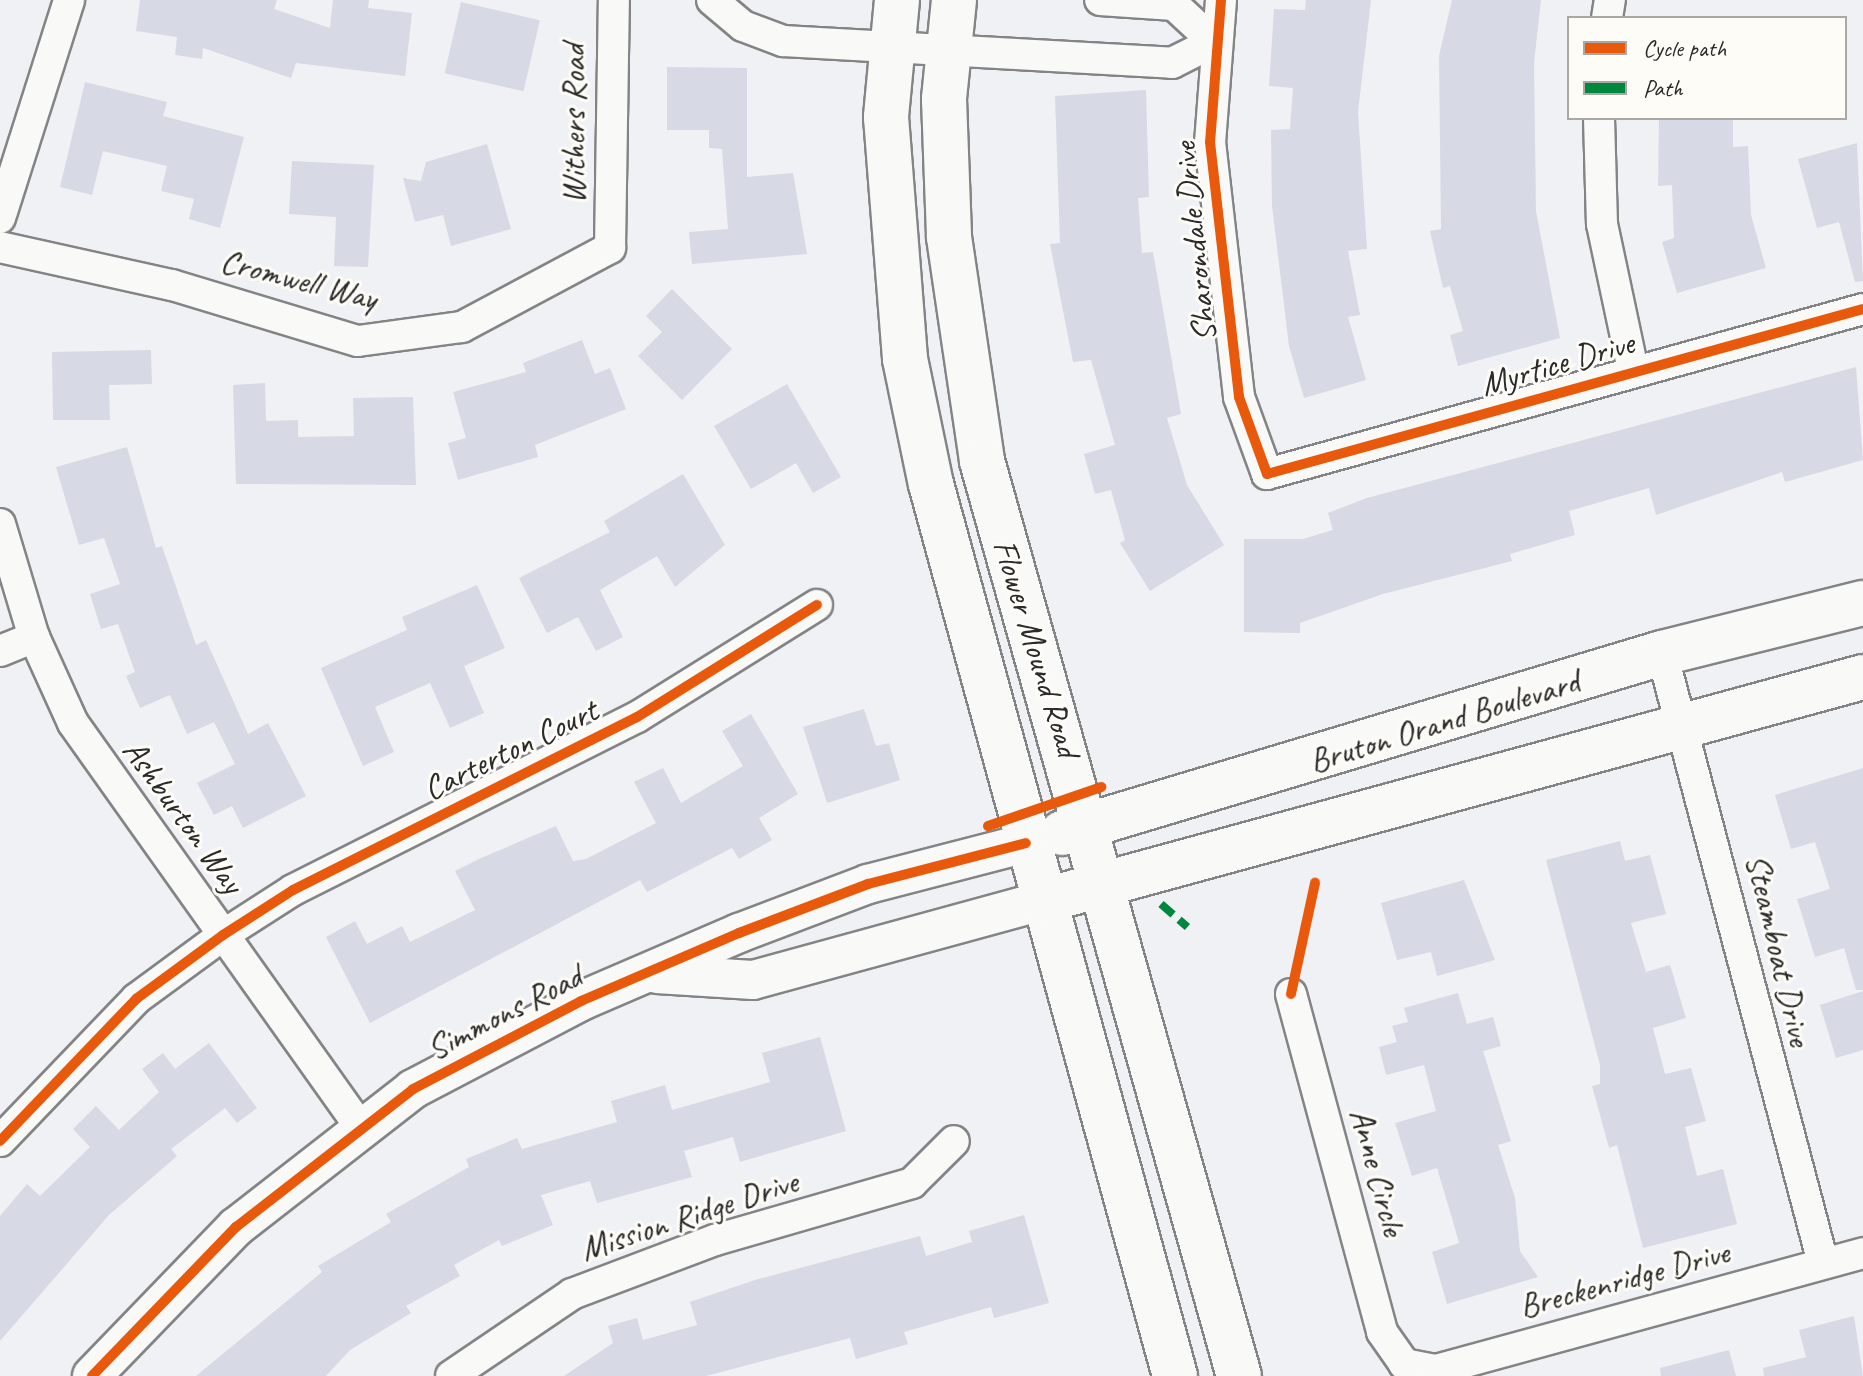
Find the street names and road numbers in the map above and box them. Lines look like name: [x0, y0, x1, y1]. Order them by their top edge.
street label: Withers Road: [553, 45, 593, 203]
street label: Sharondale Drive: [1163, 140, 1225, 344]
street label: Cromwell Way: [217, 240, 381, 318]
street label: Myrtice Drive: [1475, 322, 1639, 404]
street label: Flower Mound Road: [984, 534, 1090, 762]
street label: Bruton Orand Boulevard: [1304, 660, 1584, 782]
street label: Carterton Court: [416, 689, 604, 809]
street label: Ashburton Way: [114, 731, 254, 901]
street label: Steamboat Drive: [1737, 850, 1821, 1050]
street label: Simmons Road: [420, 956, 588, 1068]
street label: Anne Circle: [1341, 1104, 1415, 1240]
street label: Mission Ridge Drive: [575, 1161, 803, 1269]
street label: Breckenridge Drive: [1514, 1231, 1734, 1327]

